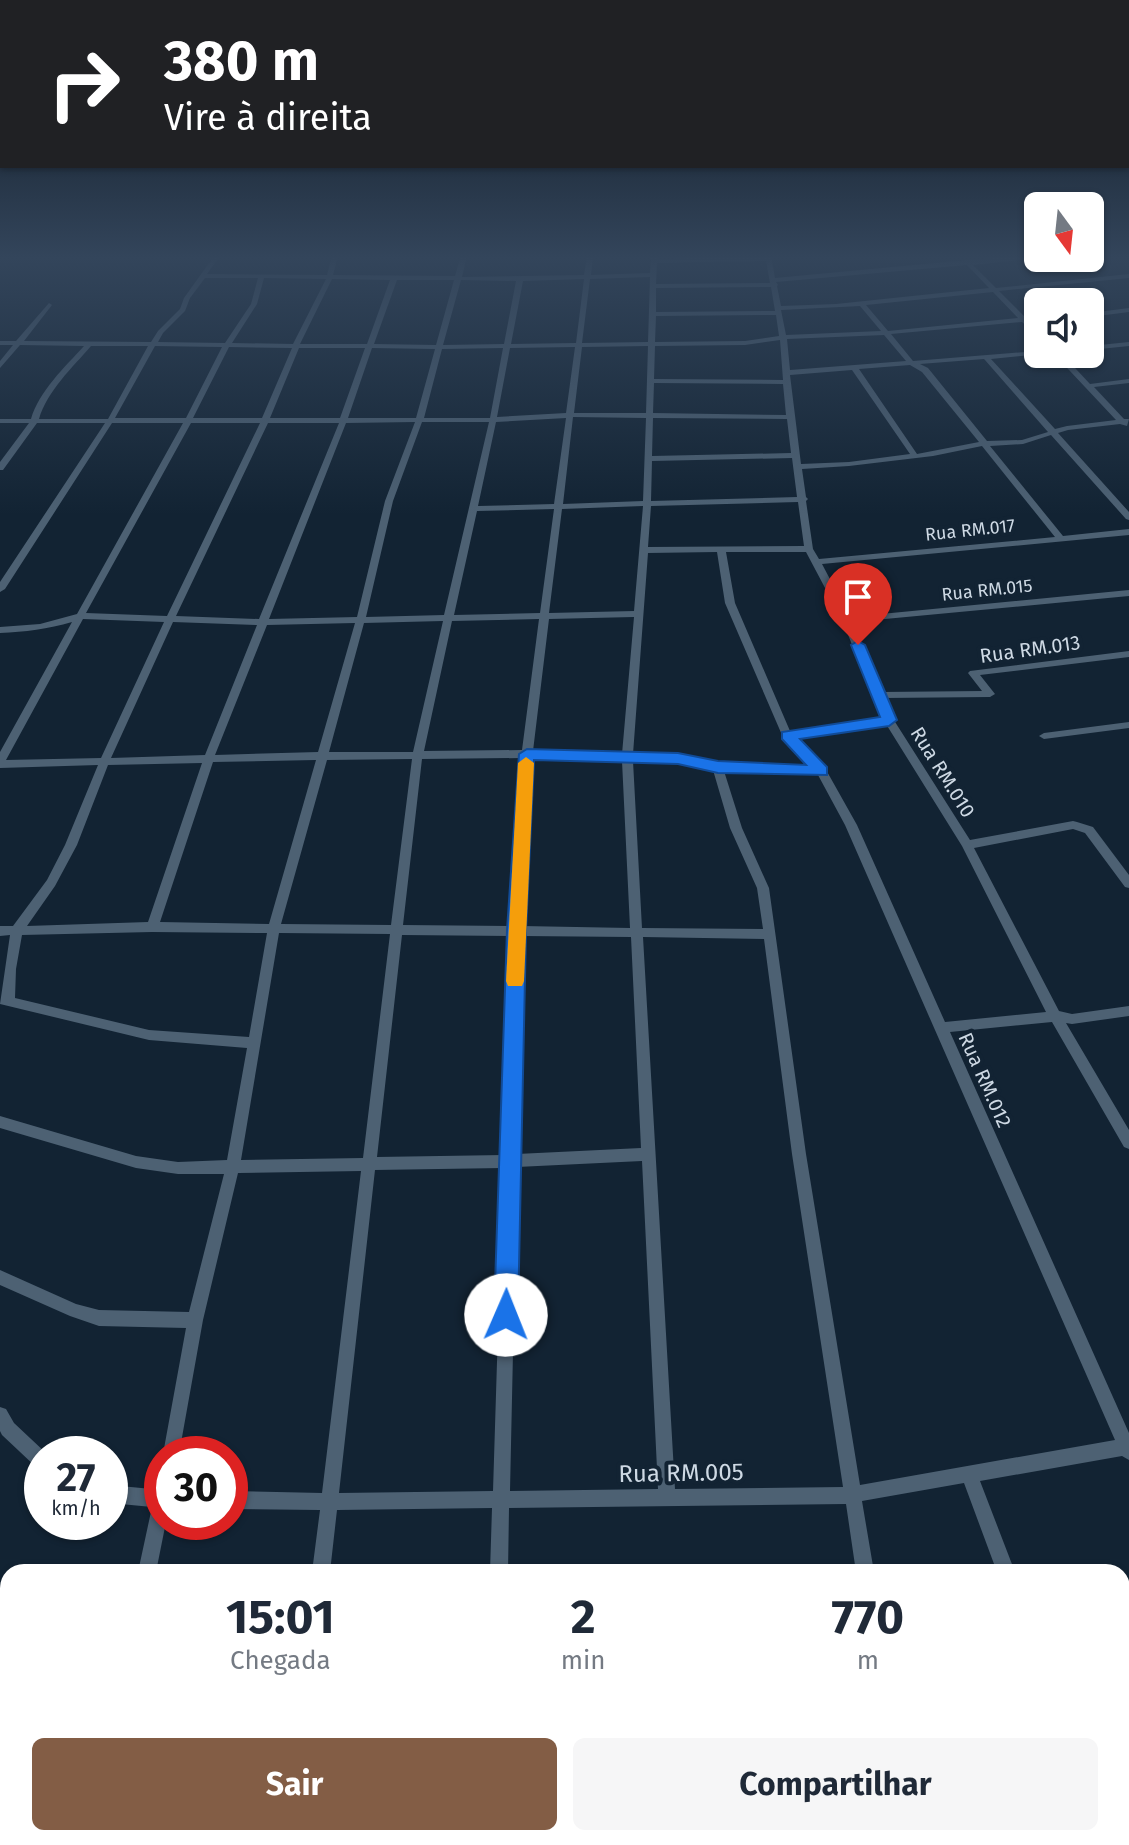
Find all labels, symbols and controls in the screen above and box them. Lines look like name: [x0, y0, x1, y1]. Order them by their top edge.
text: 380 m: [164, 28, 319, 95]
icon: right: [32, 32, 136, 136]
text: Vire à direita: [164, 96, 372, 140]
north arrow: [1024, 192, 1104, 272]
map controls: [1024, 192, 1104, 368]
button: sound: [1024, 288, 1104, 368]
street label: Rua RM.017: [924, 514, 1016, 546]
pin: [824, 563, 892, 645]
street label: Rua RM.015: [940, 574, 1034, 606]
icon: arrive: [836, 575, 880, 619]
street label: Rua RM.013: [978, 630, 1082, 668]
street label: Rua RM.010: [906, 722, 980, 822]
street label: Rua RM.012: [953, 1029, 1017, 1131]
position arrow: [464, 1273, 548, 1357]
speed limit sign: 30: [144, 1436, 248, 1540]
text: 27: [57, 1454, 96, 1502]
street label: Rua RM.005: [618, 1458, 744, 1488]
text: km/h: [51, 1496, 101, 1520]
text: 15:01: [226, 1588, 335, 1646]
text: 2: [571, 1588, 596, 1646]
text: 770: [832, 1588, 904, 1646]
text: Chegada: [230, 1645, 331, 1676]
text: min: [561, 1645, 606, 1676]
text: m: [857, 1645, 879, 1676]
button: Sair: [32, 1738, 557, 1830]
button: Compartilhar: [573, 1738, 1098, 1830]

